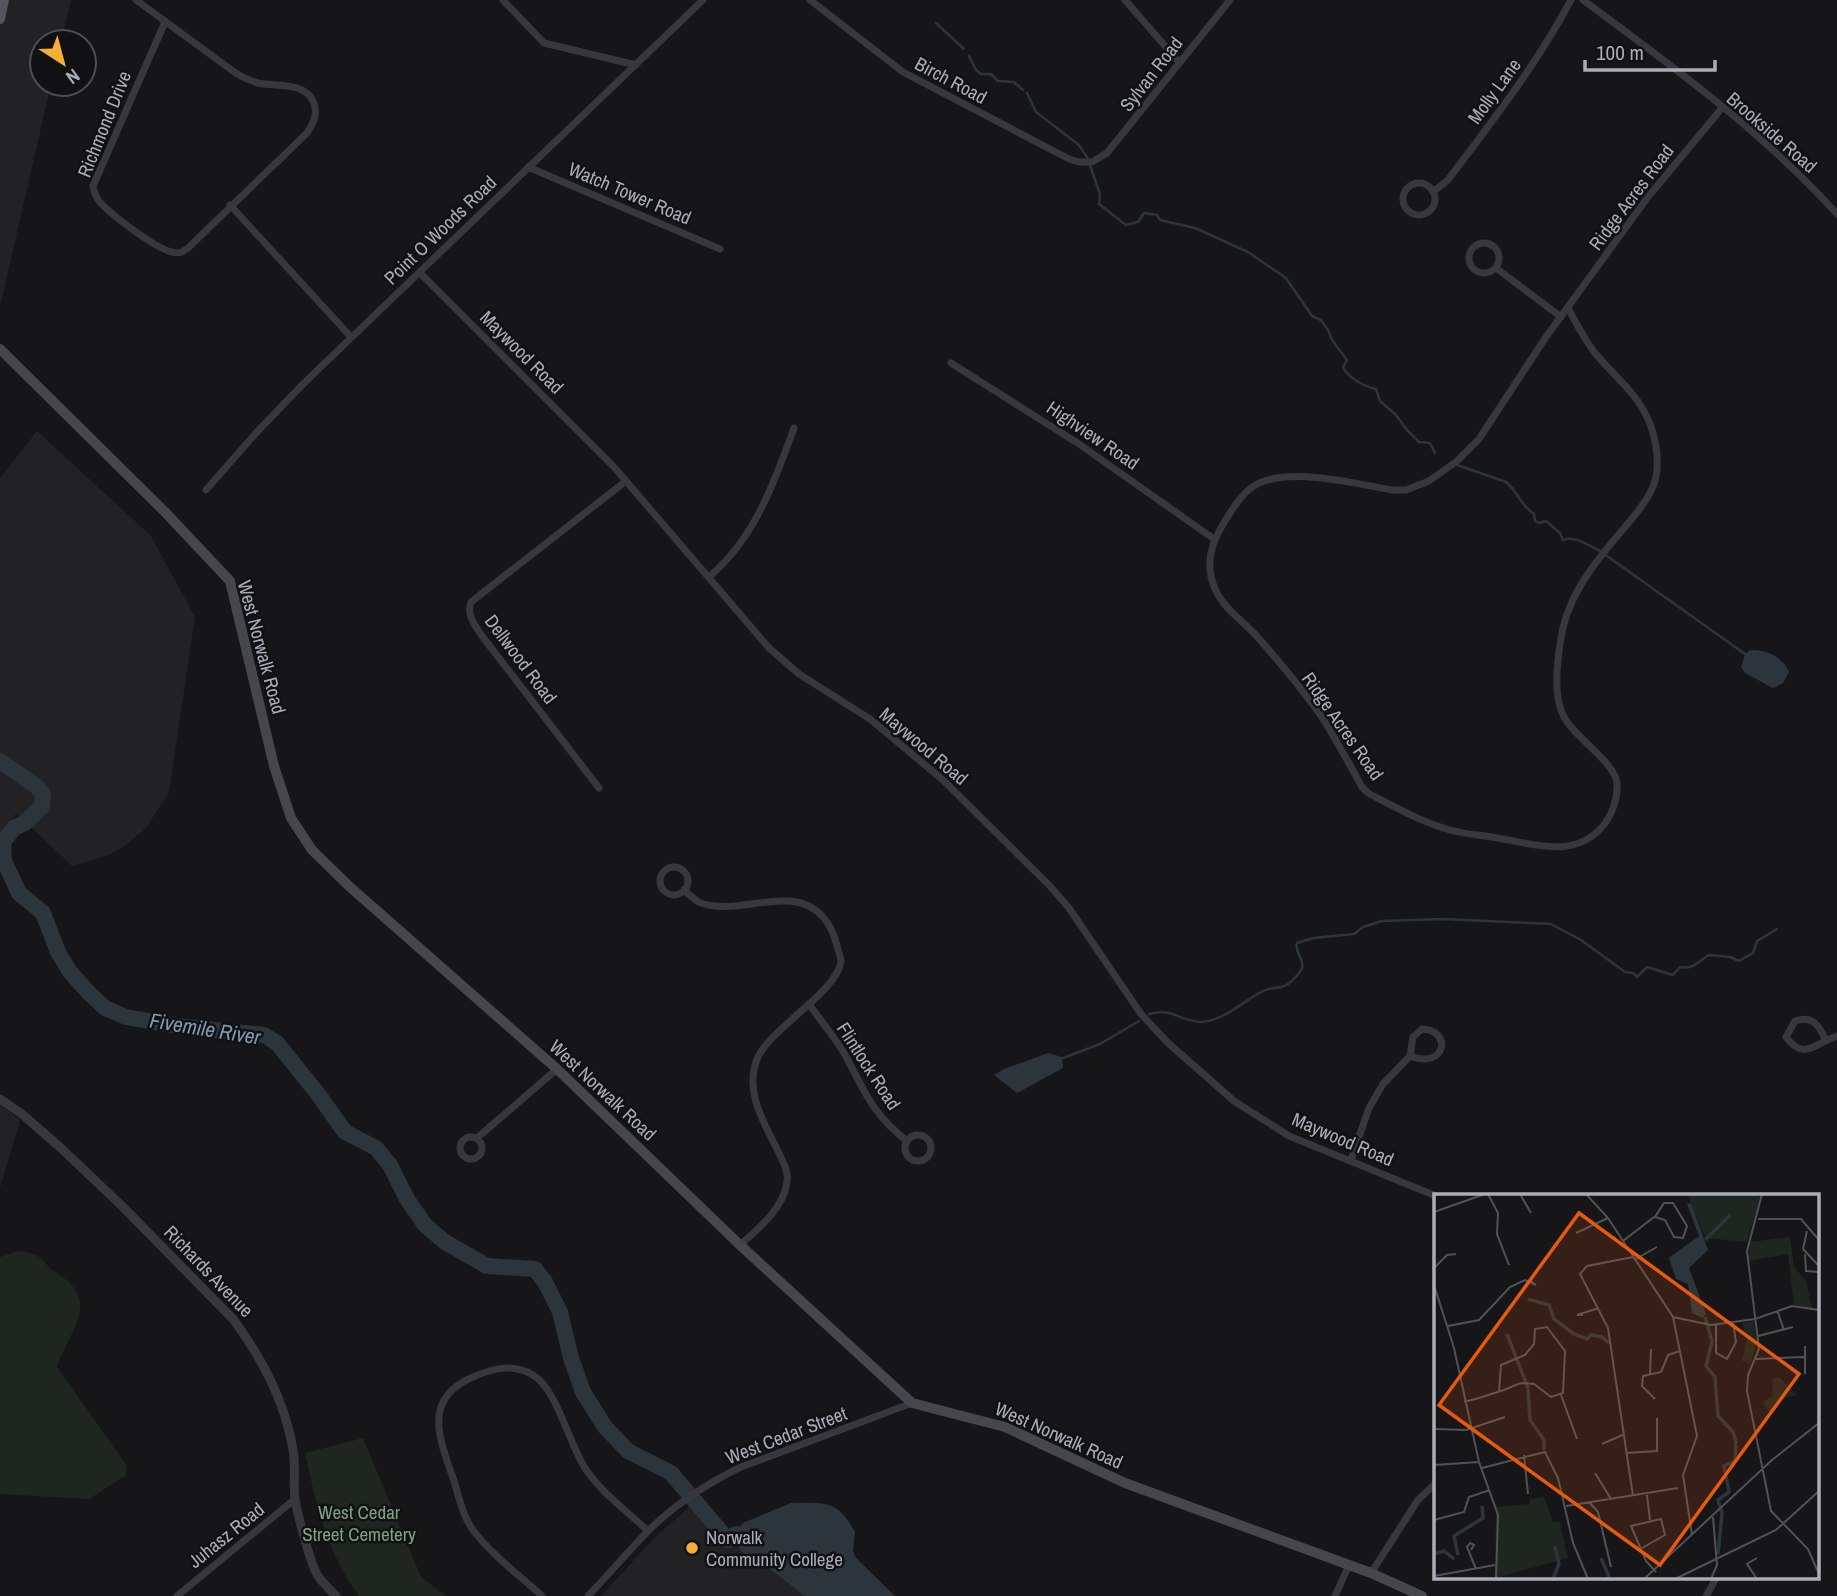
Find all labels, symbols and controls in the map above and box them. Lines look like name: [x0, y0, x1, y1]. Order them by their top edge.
north arrow: [28, 28, 98, 98]
scale bar: [1585, 28, 1714, 72]
street label: Sylvan Road: [1114, 31, 1188, 117]
text: 100 m: [1596, 38, 1644, 67]
street label: Birch Road: [910, 50, 992, 110]
street label: Molly Lane: [1461, 53, 1527, 129]
text: N: [61, 63, 85, 91]
street label: Richmond Drive: [71, 67, 137, 181]
street label: Brookside Road: [1721, 86, 1823, 178]
street label: Ridge Acres Road: [1583, 139, 1679, 255]
street label: Watch Tower Road: [565, 155, 695, 231]
street label: Point O Woods Road: [378, 170, 502, 290]
street label: Maywood Road: [475, 305, 569, 399]
street label: Highview Road: [1042, 394, 1144, 476]
street label: West Norwalk Road: [232, 577, 292, 717]
street label: Dellwood Road: [479, 609, 563, 709]
street label: Ridge Acres Road: [1296, 667, 1390, 785]
street label: Maywood Road: [874, 701, 974, 791]
water label: Fivemile River: [148, 1005, 264, 1052]
street label: Flintlock Road: [831, 1017, 907, 1115]
street label: West Norwalk Road: [544, 1034, 662, 1146]
street label: Maywood Road: [1288, 1106, 1398, 1172]
inset map: [1434, 1194, 1820, 1578]
street label: Richards Avenue: [159, 1219, 259, 1323]
street label: West Norwalk Road: [991, 1395, 1127, 1475]
street label: West Cedar Street: [722, 1400, 851, 1470]
street label: Juhasz Road: [182, 1496, 270, 1574]
park label: West Cedar Street Cemetery: [302, 1499, 416, 1547]
place label: Norwalk Community College: [706, 1524, 843, 1572]
marker: Norwalk Community College: [684, 1540, 700, 1556]

